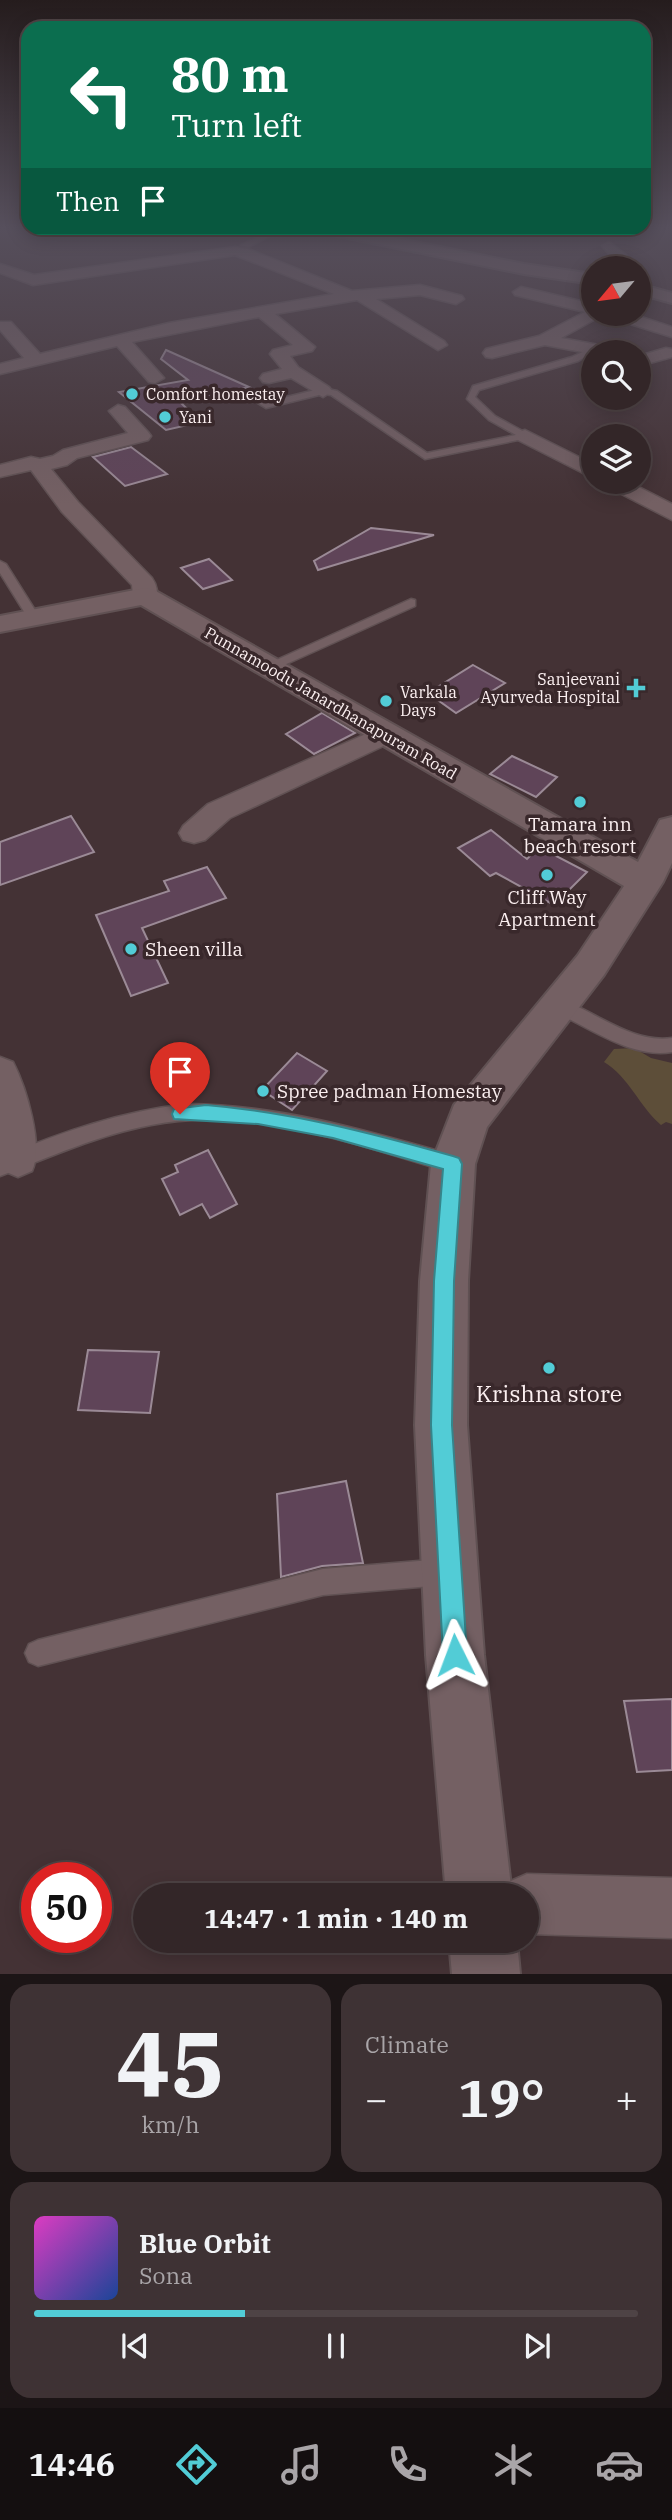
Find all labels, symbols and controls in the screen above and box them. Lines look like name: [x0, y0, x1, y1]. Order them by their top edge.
text: 80 m: [171, 42, 289, 105]
icon: left: [56, 49, 147, 140]
text: Turn left: [171, 104, 302, 146]
icon: arrive: [134, 182, 172, 220]
text: Then: [56, 184, 120, 218]
north arrow: [581, 256, 651, 326]
map controls: [581, 256, 651, 494]
button: search: [581, 340, 651, 410]
place label: Comfort homestay: [146, 384, 285, 404]
marker: Comfort homestay: [124, 386, 140, 402]
place label: Yani: [179, 407, 212, 427]
marker: Yani: [157, 409, 173, 425]
button: layers: [581, 424, 651, 494]
street label: Punnamoodu Janardhanapuram Road: [201, 622, 461, 784]
place label: Sanjeevani Ayurveda Hospital: [480, 669, 620, 707]
marker: Sanjeevani Ayurveda Hospital: [626, 678, 646, 698]
place label: Varkala Days: [400, 682, 457, 720]
marker: Varkala Days: [378, 693, 394, 709]
marker: Tamara inn beach resort: [572, 794, 588, 810]
place label: Tamara inn beach resort: [524, 812, 636, 858]
marker: Cliff Way Apartment: [539, 867, 555, 883]
place label: Cliff Way Apartment: [498, 885, 596, 931]
place label: Sheen villa: [145, 937, 243, 961]
marker: Sheen villa: [123, 941, 139, 957]
pin: [150, 1042, 210, 1114]
icon: arrive: [161, 1053, 199, 1091]
place label: Spree padman Homestay: [277, 1079, 503, 1103]
marker: Spree padman Homestay: [255, 1083, 271, 1099]
marker: Krishna store: [541, 1360, 557, 1376]
place label: Krishna store: [476, 1378, 622, 1408]
position arrow: [418, 1618, 492, 1692]
speed limit sign: 50: [21, 1862, 112, 1953]
text: 14:47 · 1 min · 140 m: [204, 1901, 468, 1935]
text: 45: [116, 2004, 225, 2122]
text: Climate: [365, 2029, 449, 2059]
text: 19°: [458, 2064, 545, 2131]
text: −: [365, 2074, 388, 2123]
text: +: [615, 2074, 638, 2123]
text: km/h: [141, 2109, 200, 2139]
text: Blue Orbit: [139, 2226, 271, 2260]
text: Sona: [139, 2260, 193, 2290]
icon: previous: [116, 2327, 154, 2365]
icon: pause: [317, 2327, 355, 2365]
icon: next: [518, 2327, 556, 2365]
icon: directions: [172, 2440, 221, 2489]
icon: music: [277, 2440, 326, 2489]
icon: phone: [383, 2440, 432, 2489]
icon: climate: [489, 2440, 538, 2489]
icon: car: [595, 2440, 644, 2489]
text: 14:46: [28, 2443, 115, 2485]

